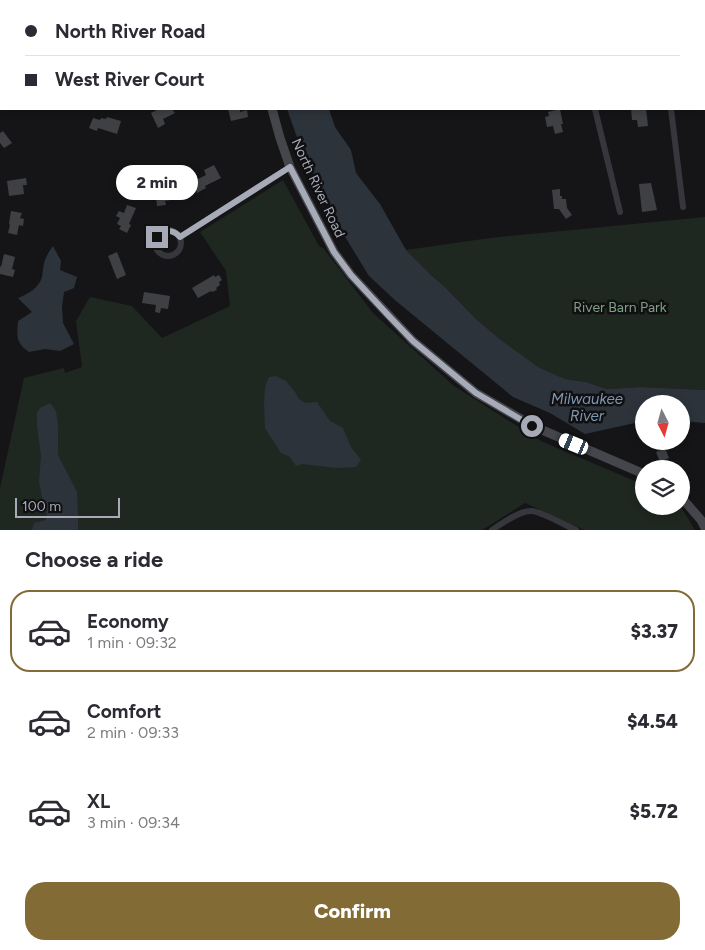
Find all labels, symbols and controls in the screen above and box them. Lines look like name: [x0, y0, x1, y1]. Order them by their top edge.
text: North River Road: [55, 20, 205, 43]
text: West River Court: [55, 68, 205, 91]
street label: North River Road: [288, 136, 348, 240]
callout: 2 min: [116, 164, 198, 200]
text: 2 min: [137, 173, 177, 192]
route end: [146, 226, 168, 248]
park label: River Barn Park: [573, 299, 667, 316]
water label: Milwaukee River: [551, 390, 623, 425]
north arrow: [635, 395, 690, 450]
map controls: [635, 395, 690, 515]
route start: [521, 415, 543, 437]
car: [557, 431, 590, 457]
button: layers: [635, 460, 690, 515]
scale bar: [15, 495, 120, 518]
text: 100 m: [22, 498, 61, 515]
text: Choose a ride: [25, 546, 163, 573]
icon: car: [27, 609, 72, 654]
text: Economy: [87, 610, 169, 633]
text: $3.37: [630, 620, 678, 643]
text: 1 min · 09:32: [87, 633, 177, 652]
icon: car: [27, 699, 72, 744]
text: Comfort: [87, 700, 162, 723]
text: $4.54: [627, 710, 678, 733]
text: 2 min · 09:33: [87, 723, 179, 742]
icon: car: [27, 789, 72, 834]
text: XL: [87, 790, 110, 813]
text: $5.72: [629, 800, 678, 823]
text: 3 min · 09:34: [87, 813, 180, 832]
button: Confirm: [25, 882, 680, 940]

